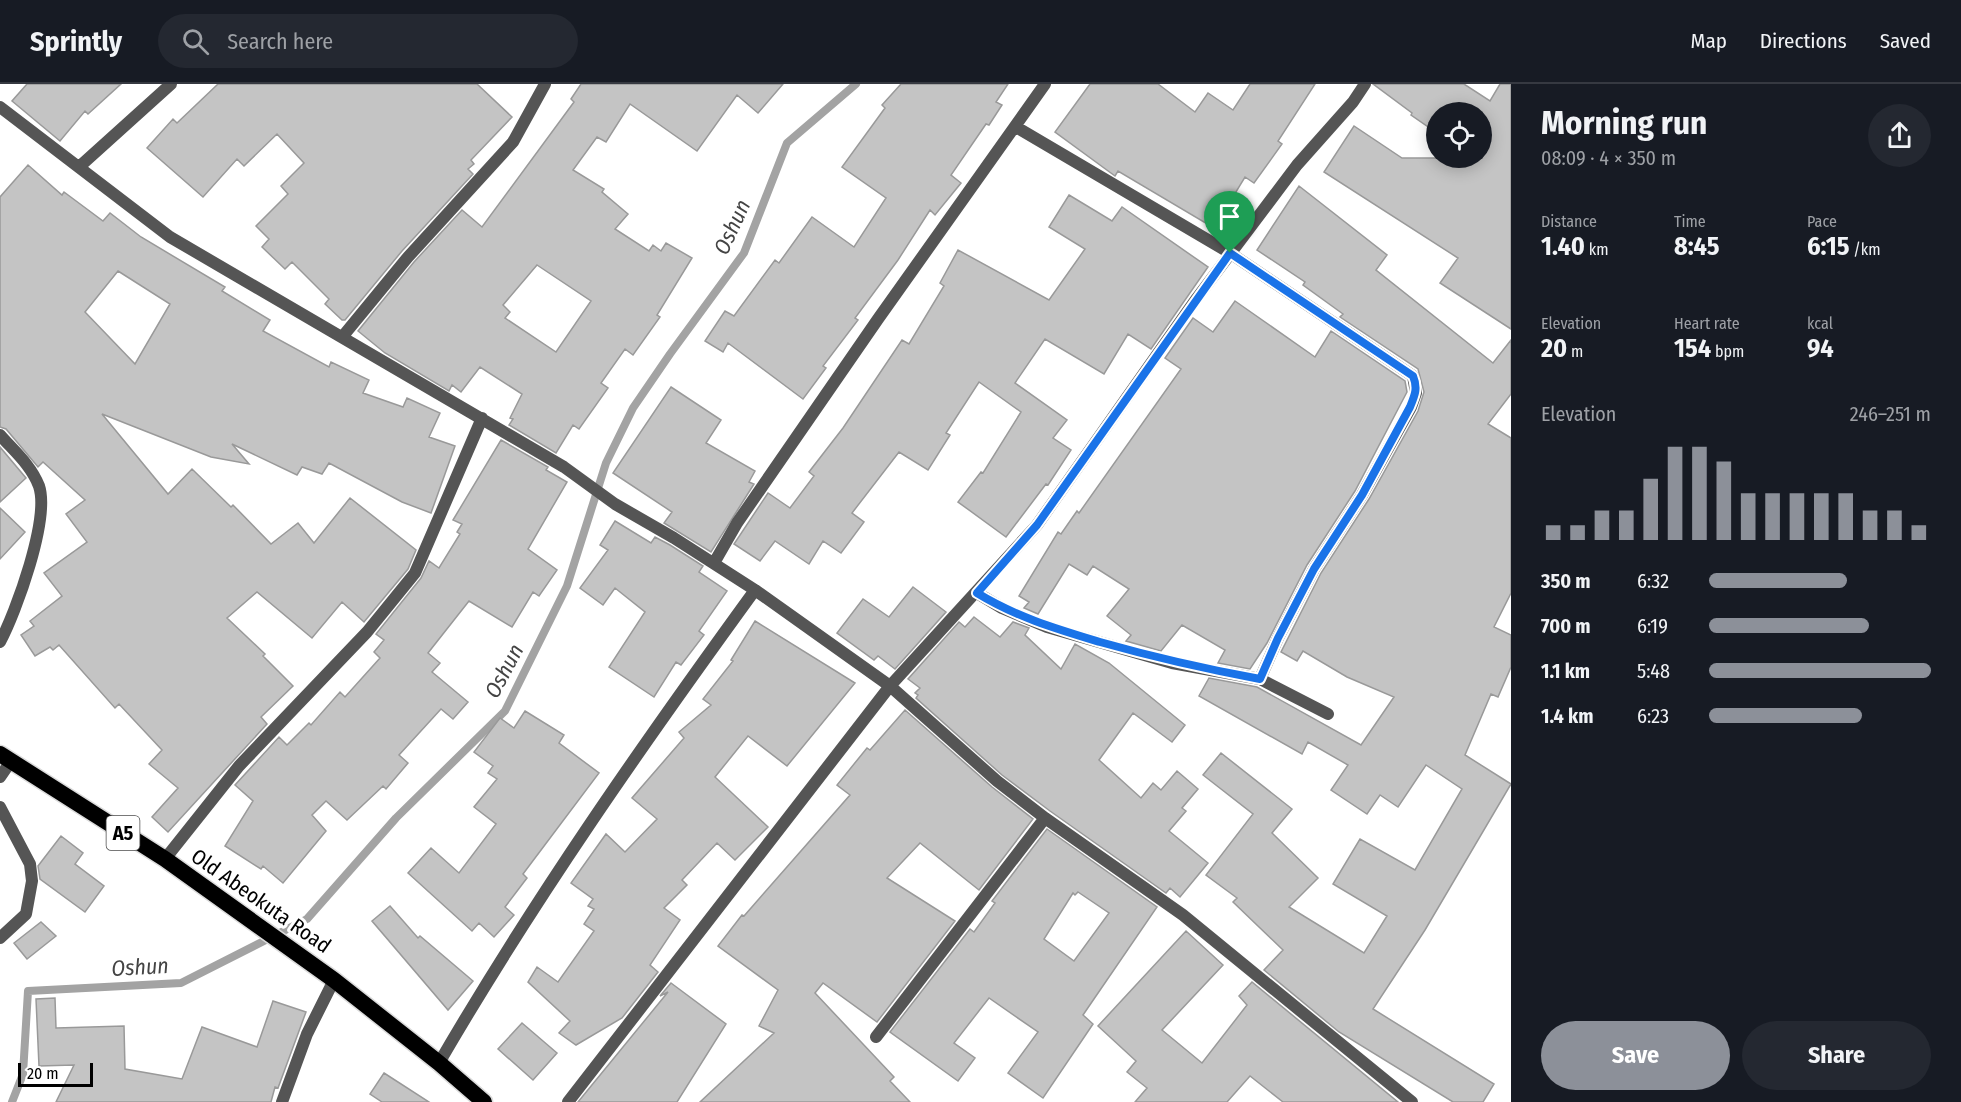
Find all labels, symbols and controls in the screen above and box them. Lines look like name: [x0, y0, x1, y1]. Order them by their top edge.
search box: [158, 14, 578, 68]
text: Sprintly: [30, 25, 122, 58]
icon: search: [179, 25, 212, 58]
text: Search here: [227, 28, 333, 55]
text: Map: [1690, 28, 1727, 54]
text: Directions: [1760, 28, 1847, 54]
text: Saved: [1880, 28, 1931, 54]
map controls: [1426, 102, 1492, 168]
button: locate: [1426, 102, 1492, 168]
text: Morning run: [1541, 103, 1707, 143]
button: share: [1868, 104, 1931, 167]
text: 08:09 · 4 × 350 m: [1541, 146, 1676, 170]
pin: [1204, 191, 1255, 253]
water label: Oshun: [708, 195, 756, 259]
icon: arrive: [1213, 200, 1246, 233]
text: Distance: [1541, 212, 1597, 231]
text: Time: [1674, 212, 1706, 231]
text: Pace: [1807, 212, 1837, 231]
text: 1.40: [1541, 231, 1585, 262]
text: 8:45: [1674, 231, 1719, 262]
text: 6:15: [1807, 231, 1849, 262]
text: km: [1585, 240, 1608, 259]
text: /km: [1849, 240, 1880, 259]
text: Elevation: [1541, 314, 1601, 333]
text: Heart rate: [1674, 314, 1740, 333]
text: kcal: [1807, 314, 1833, 333]
text: 20: [1541, 333, 1567, 364]
text: 154: [1674, 333, 1711, 364]
text: 94: [1807, 333, 1834, 364]
text: m: [1567, 342, 1583, 361]
text: bpm: [1711, 342, 1744, 361]
text: Elevation: [1541, 402, 1616, 426]
text: 246–251 m: [1850, 402, 1931, 426]
text: 350 m: [1541, 569, 1591, 593]
text: 6:32: [1637, 569, 1669, 593]
text: 700 m: [1541, 614, 1591, 638]
text: 6:19: [1637, 614, 1668, 638]
water label: Oshun: [479, 639, 529, 703]
text: 1.1 km: [1541, 659, 1590, 683]
text: 5:48: [1637, 659, 1670, 683]
text: 1.4 km: [1541, 704, 1593, 728]
text: 6:23: [1637, 704, 1669, 728]
road number: A5: [106, 816, 140, 850]
street label: Old Abeokuta Road: [186, 843, 336, 959]
water label: Oshun: [111, 952, 169, 982]
button: Save: [1541, 1021, 1730, 1090]
button: Share: [1742, 1021, 1931, 1090]
scale bar: [18, 1060, 93, 1088]
text: 20 m: [27, 1064, 58, 1083]

